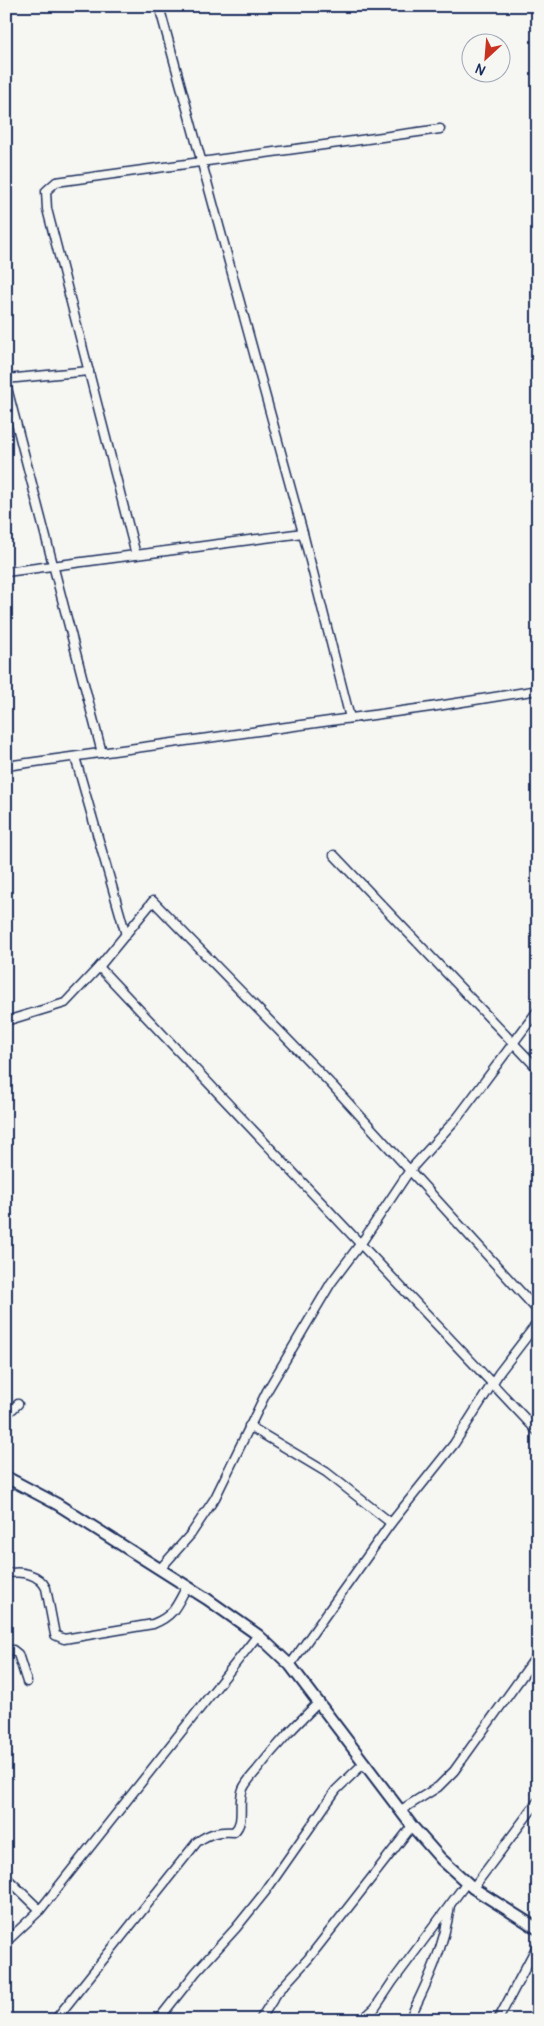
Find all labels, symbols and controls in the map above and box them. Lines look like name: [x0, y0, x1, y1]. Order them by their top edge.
north arrow: [462, 32, 512, 82]
text: N: [473, 60, 489, 79]

